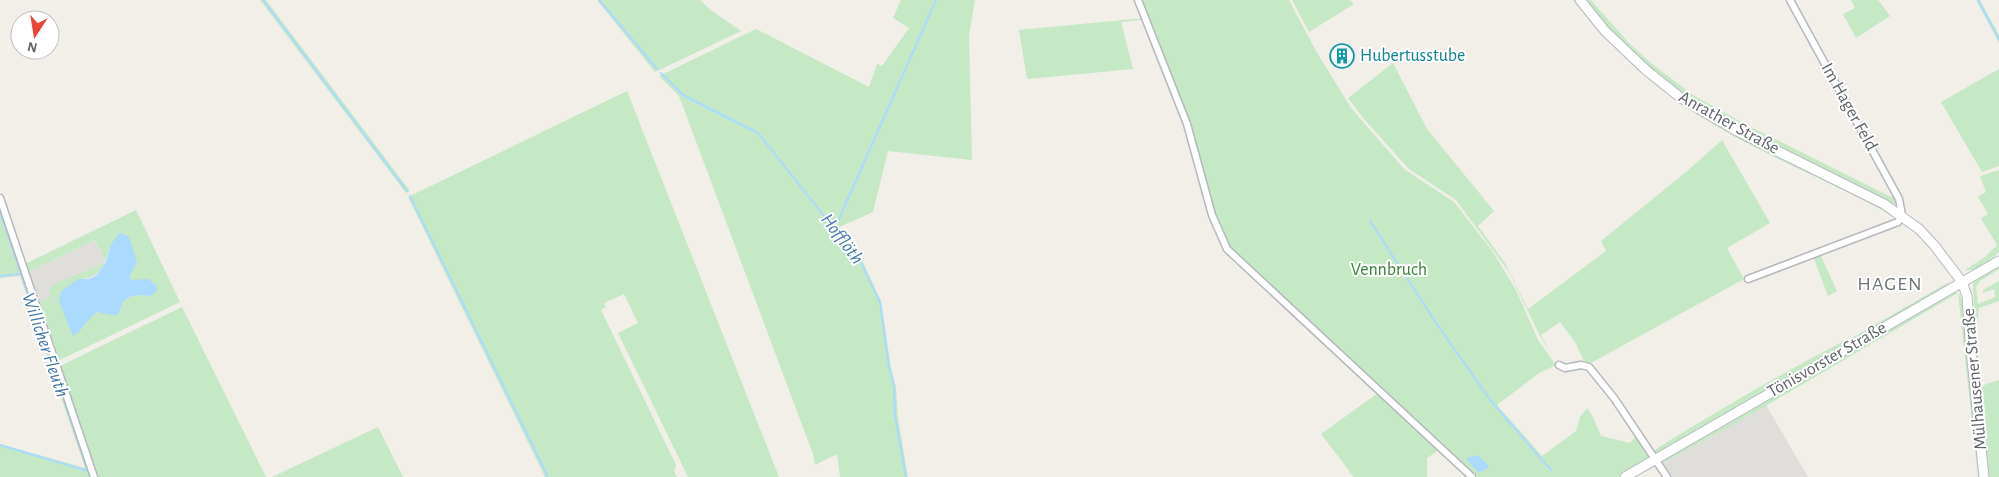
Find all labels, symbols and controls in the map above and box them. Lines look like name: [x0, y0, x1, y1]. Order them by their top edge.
north arrow: [10, 10, 60, 60]
text: N: [26, 39, 39, 55]
building icon: Hubertusstube: [1329, 43, 1355, 69]
place label: Hubertusstube: [1360, 47, 1465, 65]
street label: Im Hager Feld: [1818, 60, 1880, 154]
street label: Anrather Straße: [1676, 88, 1782, 158]
water label: Hofflöth: [817, 210, 867, 268]
park label: Vennbruch: [1351, 261, 1427, 279]
district label: HAGEN: [1857, 274, 1923, 294]
water label: Willicher Fleuth: [18, 290, 72, 400]
street label: Mülhausener Straße: [1960, 307, 1990, 451]
street label: Tönisvorster Straße: [1764, 319, 1890, 401]

